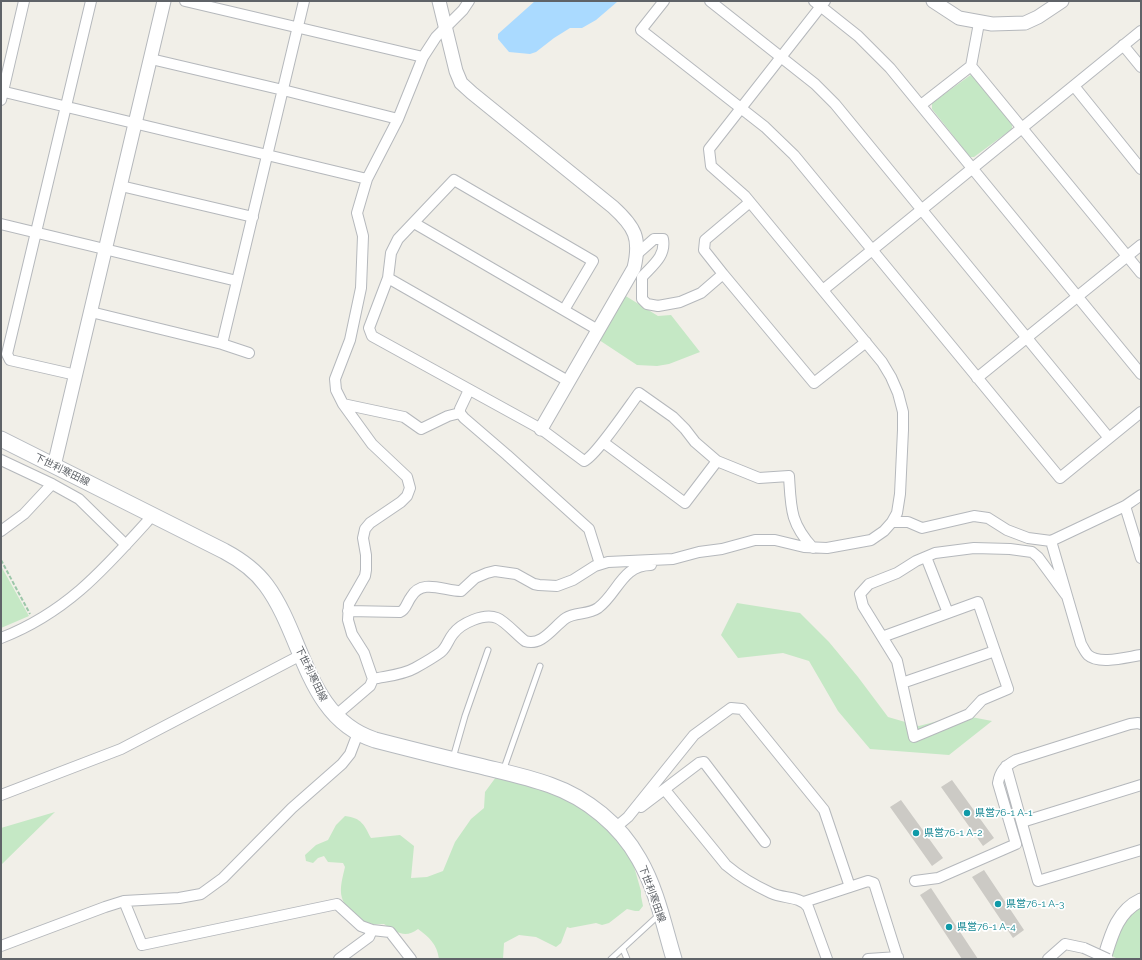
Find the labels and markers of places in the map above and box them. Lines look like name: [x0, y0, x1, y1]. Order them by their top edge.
place label: 県営76-1 A-1: [975, 807, 1033, 819]
marker: 県営76-1 A-1: [962, 808, 972, 818]
place label: 県営76-1 A-2: [924, 827, 982, 839]
marker: 県営76-1 A-2: [911, 828, 921, 838]
place label: 県営76-1 A-3: [1006, 898, 1064, 910]
marker: 県営76-1 A-3: [993, 899, 1003, 909]
place label: 県営76-1 A-4: [957, 921, 1016, 933]
marker: 県営76-1 A-4: [944, 922, 954, 932]

